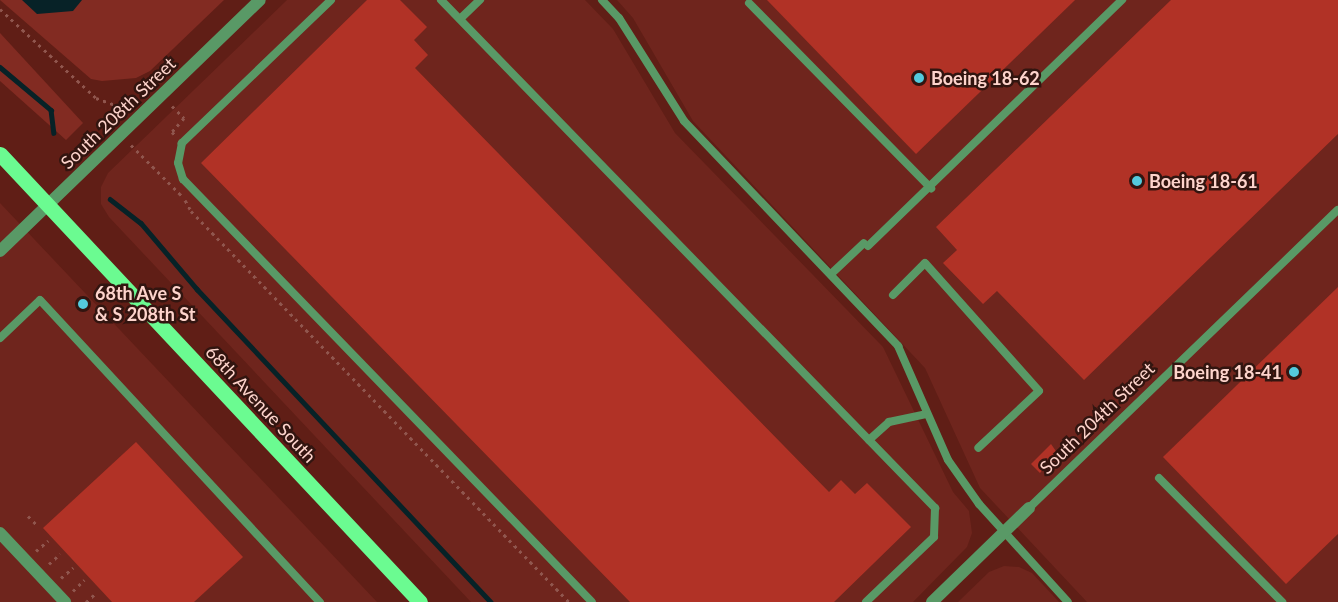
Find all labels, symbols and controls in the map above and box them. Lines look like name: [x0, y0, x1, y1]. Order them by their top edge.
street label: South 208th Street: [56, 53, 180, 173]
place label: Boeing 18-62: [931, 67, 1040, 89]
marker: Boeing 18-62: [912, 71, 926, 85]
place label: Boeing 18-61: [1149, 170, 1258, 192]
marker: Boeing 18-61: [1130, 174, 1144, 188]
place label: 68th Ave S & S 208th St: [95, 283, 195, 326]
marker: 68th Ave S & S 208th St: [76, 297, 90, 311]
street label: 68th Avenue South: [201, 341, 321, 467]
street label: South 204th Street: [1035, 358, 1159, 478]
place label: Boeing 18-41: [1173, 361, 1282, 383]
marker: Boeing 18-41: [1287, 365, 1301, 379]

